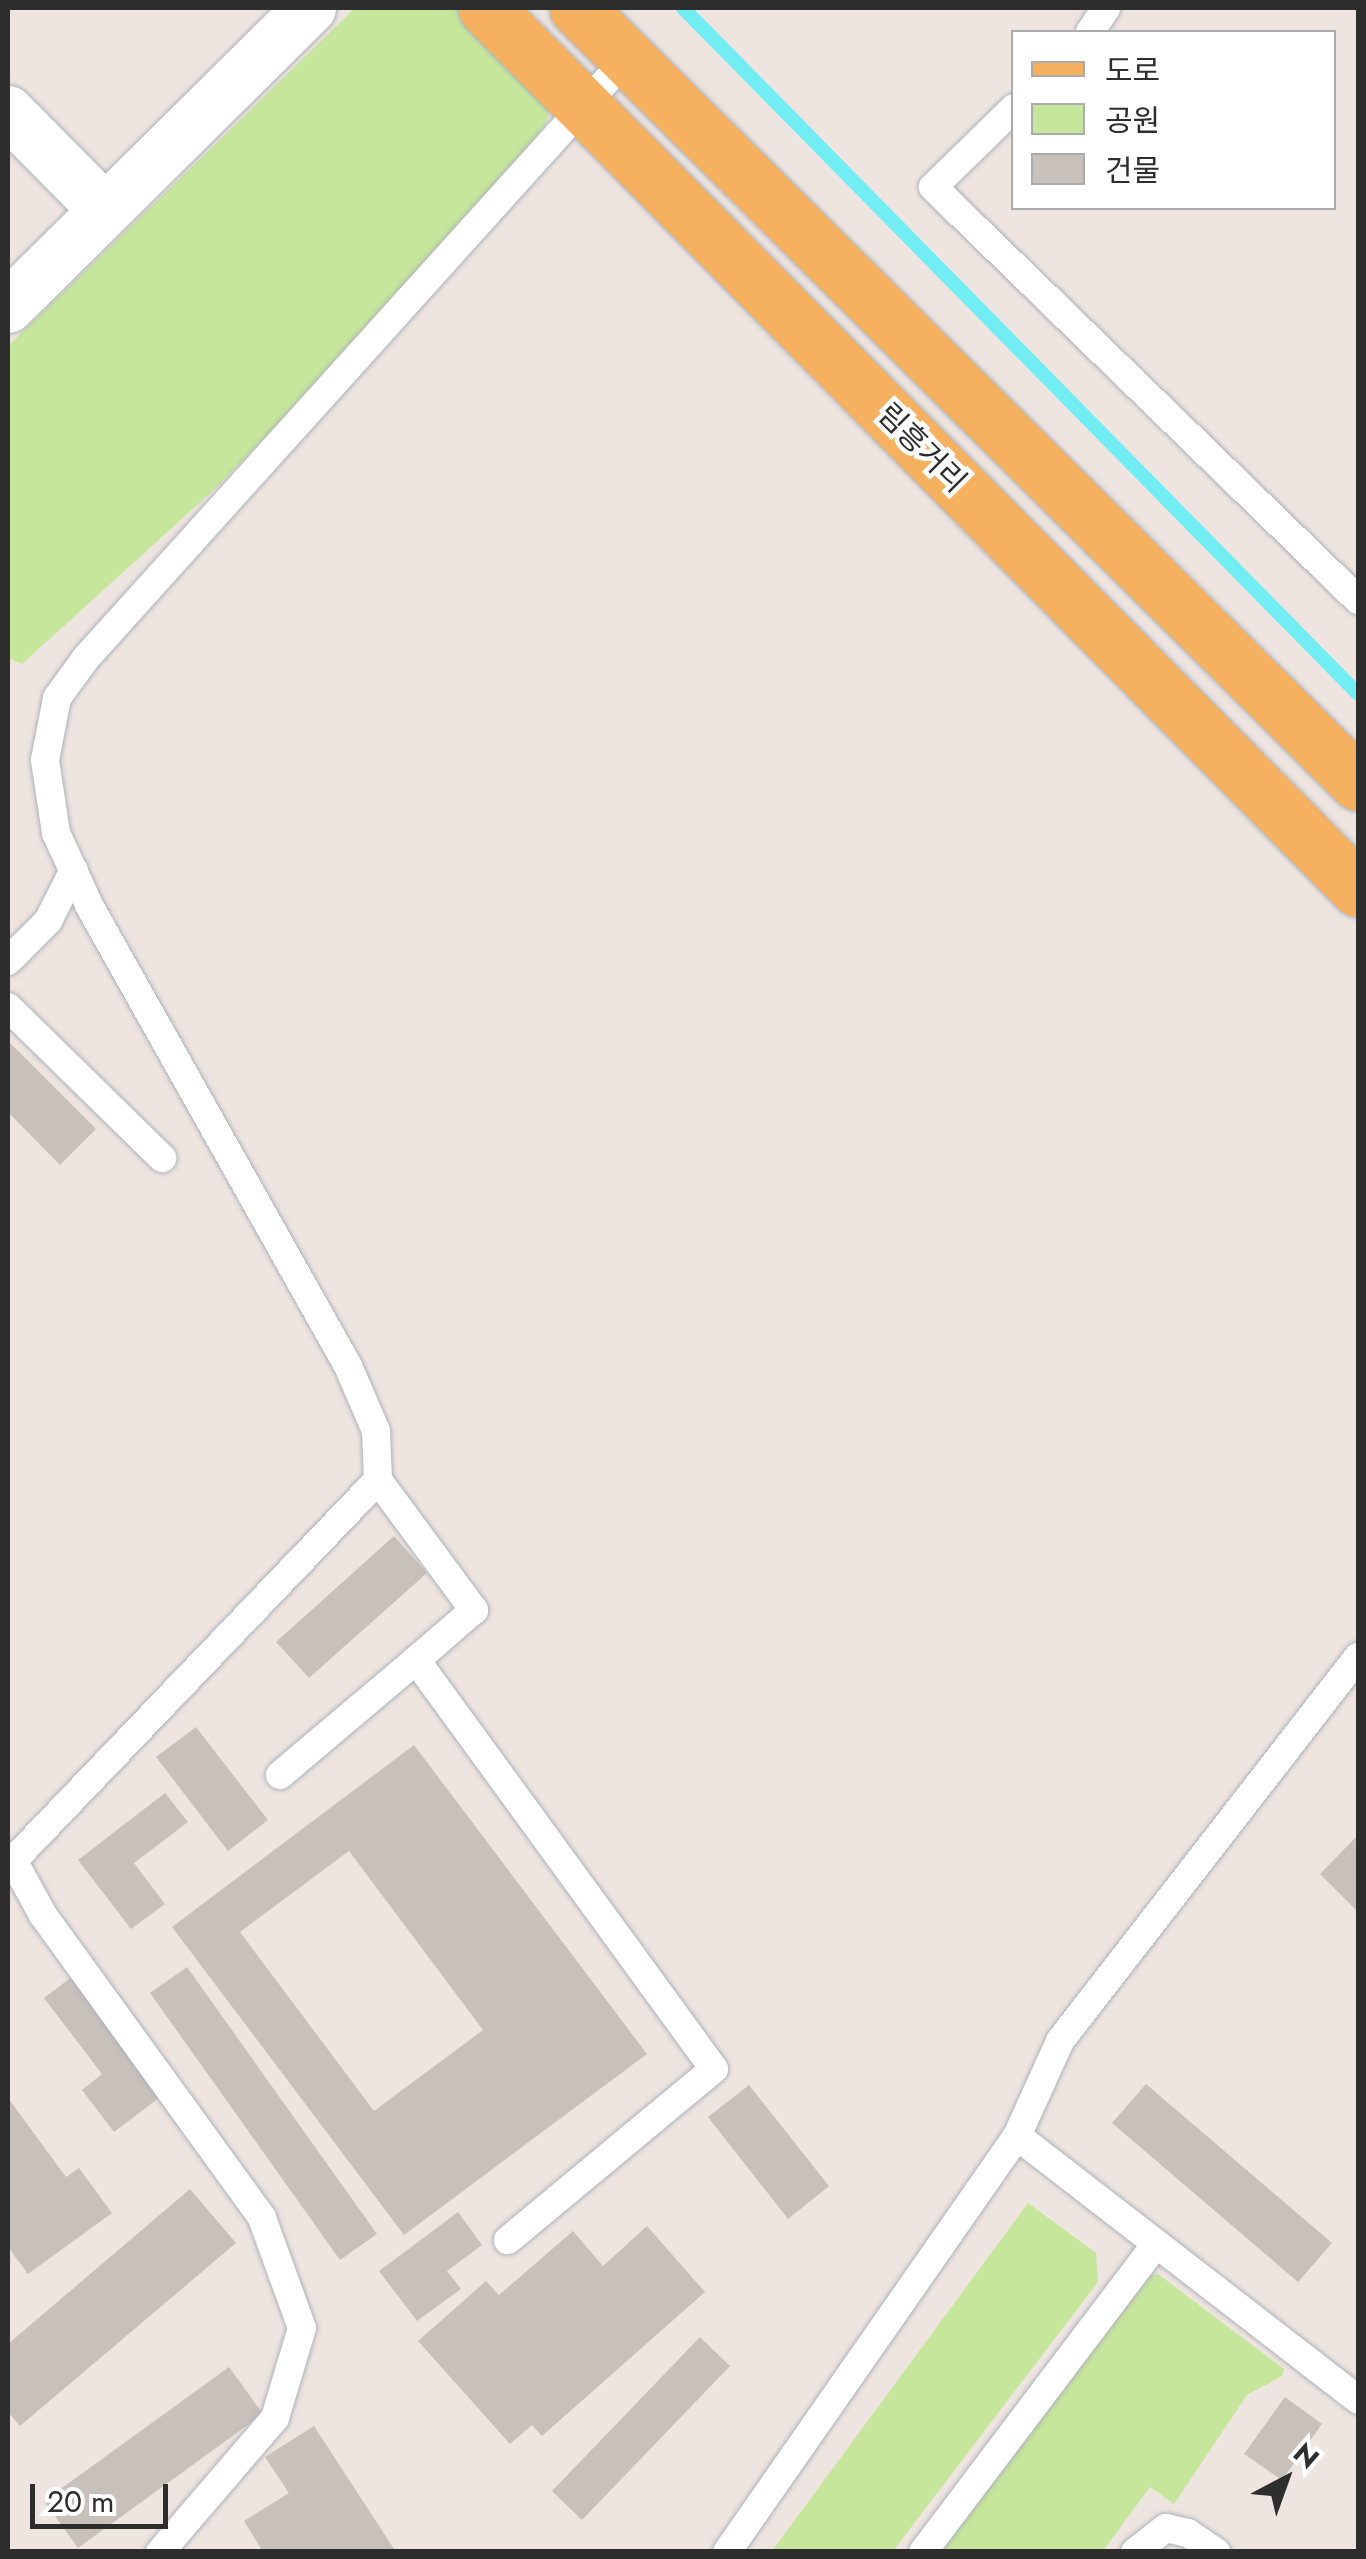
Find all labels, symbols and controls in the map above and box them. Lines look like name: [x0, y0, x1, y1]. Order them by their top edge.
legend: [1011, 30, 1336, 210]
text: 도로: [1105, 49, 1160, 92]
text: 공원: [1105, 99, 1160, 142]
text: 건물: [1105, 149, 1160, 192]
street label: 림흥거리: [870, 396, 974, 500]
north arrow: [1236, 2429, 1336, 2529]
text: N: [1284, 2433, 1328, 2479]
scale bar: [35, 2464, 172, 2526]
text: 20 m: [47, 2480, 114, 2523]

